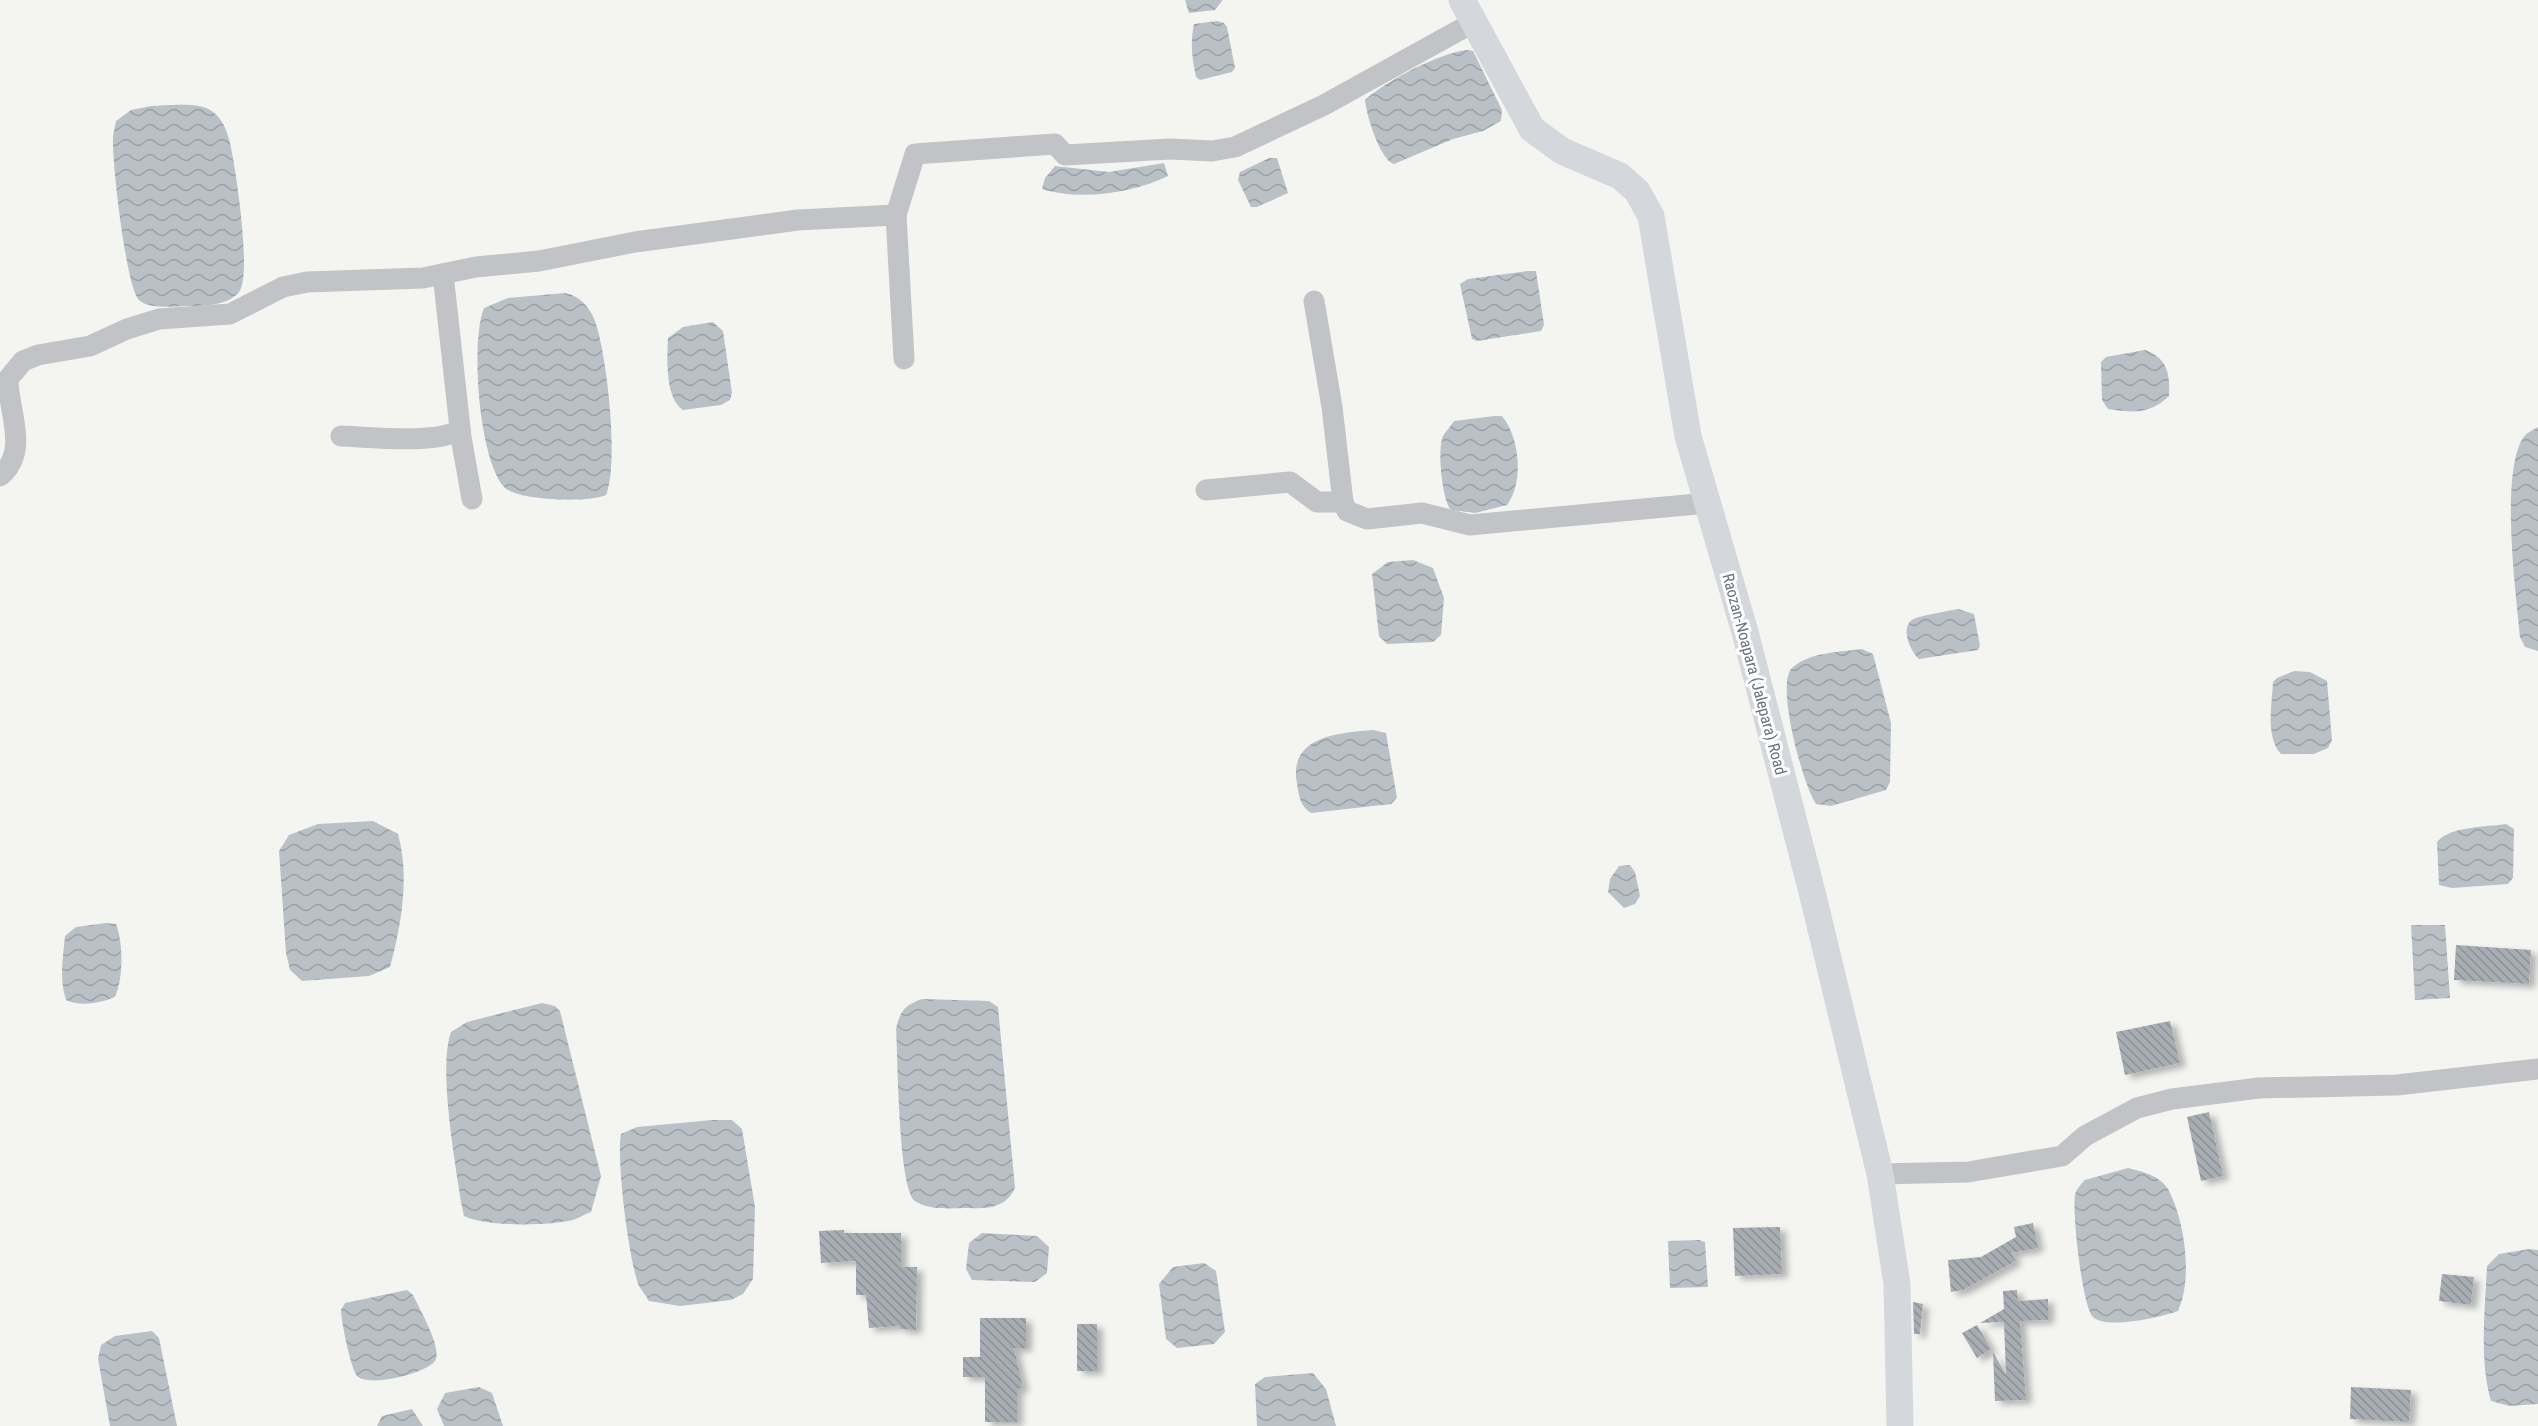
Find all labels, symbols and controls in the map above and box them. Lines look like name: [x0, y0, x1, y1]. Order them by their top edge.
street label: Raozan-Noapara (Jalepara) Road: [1718, 571, 1791, 777]

